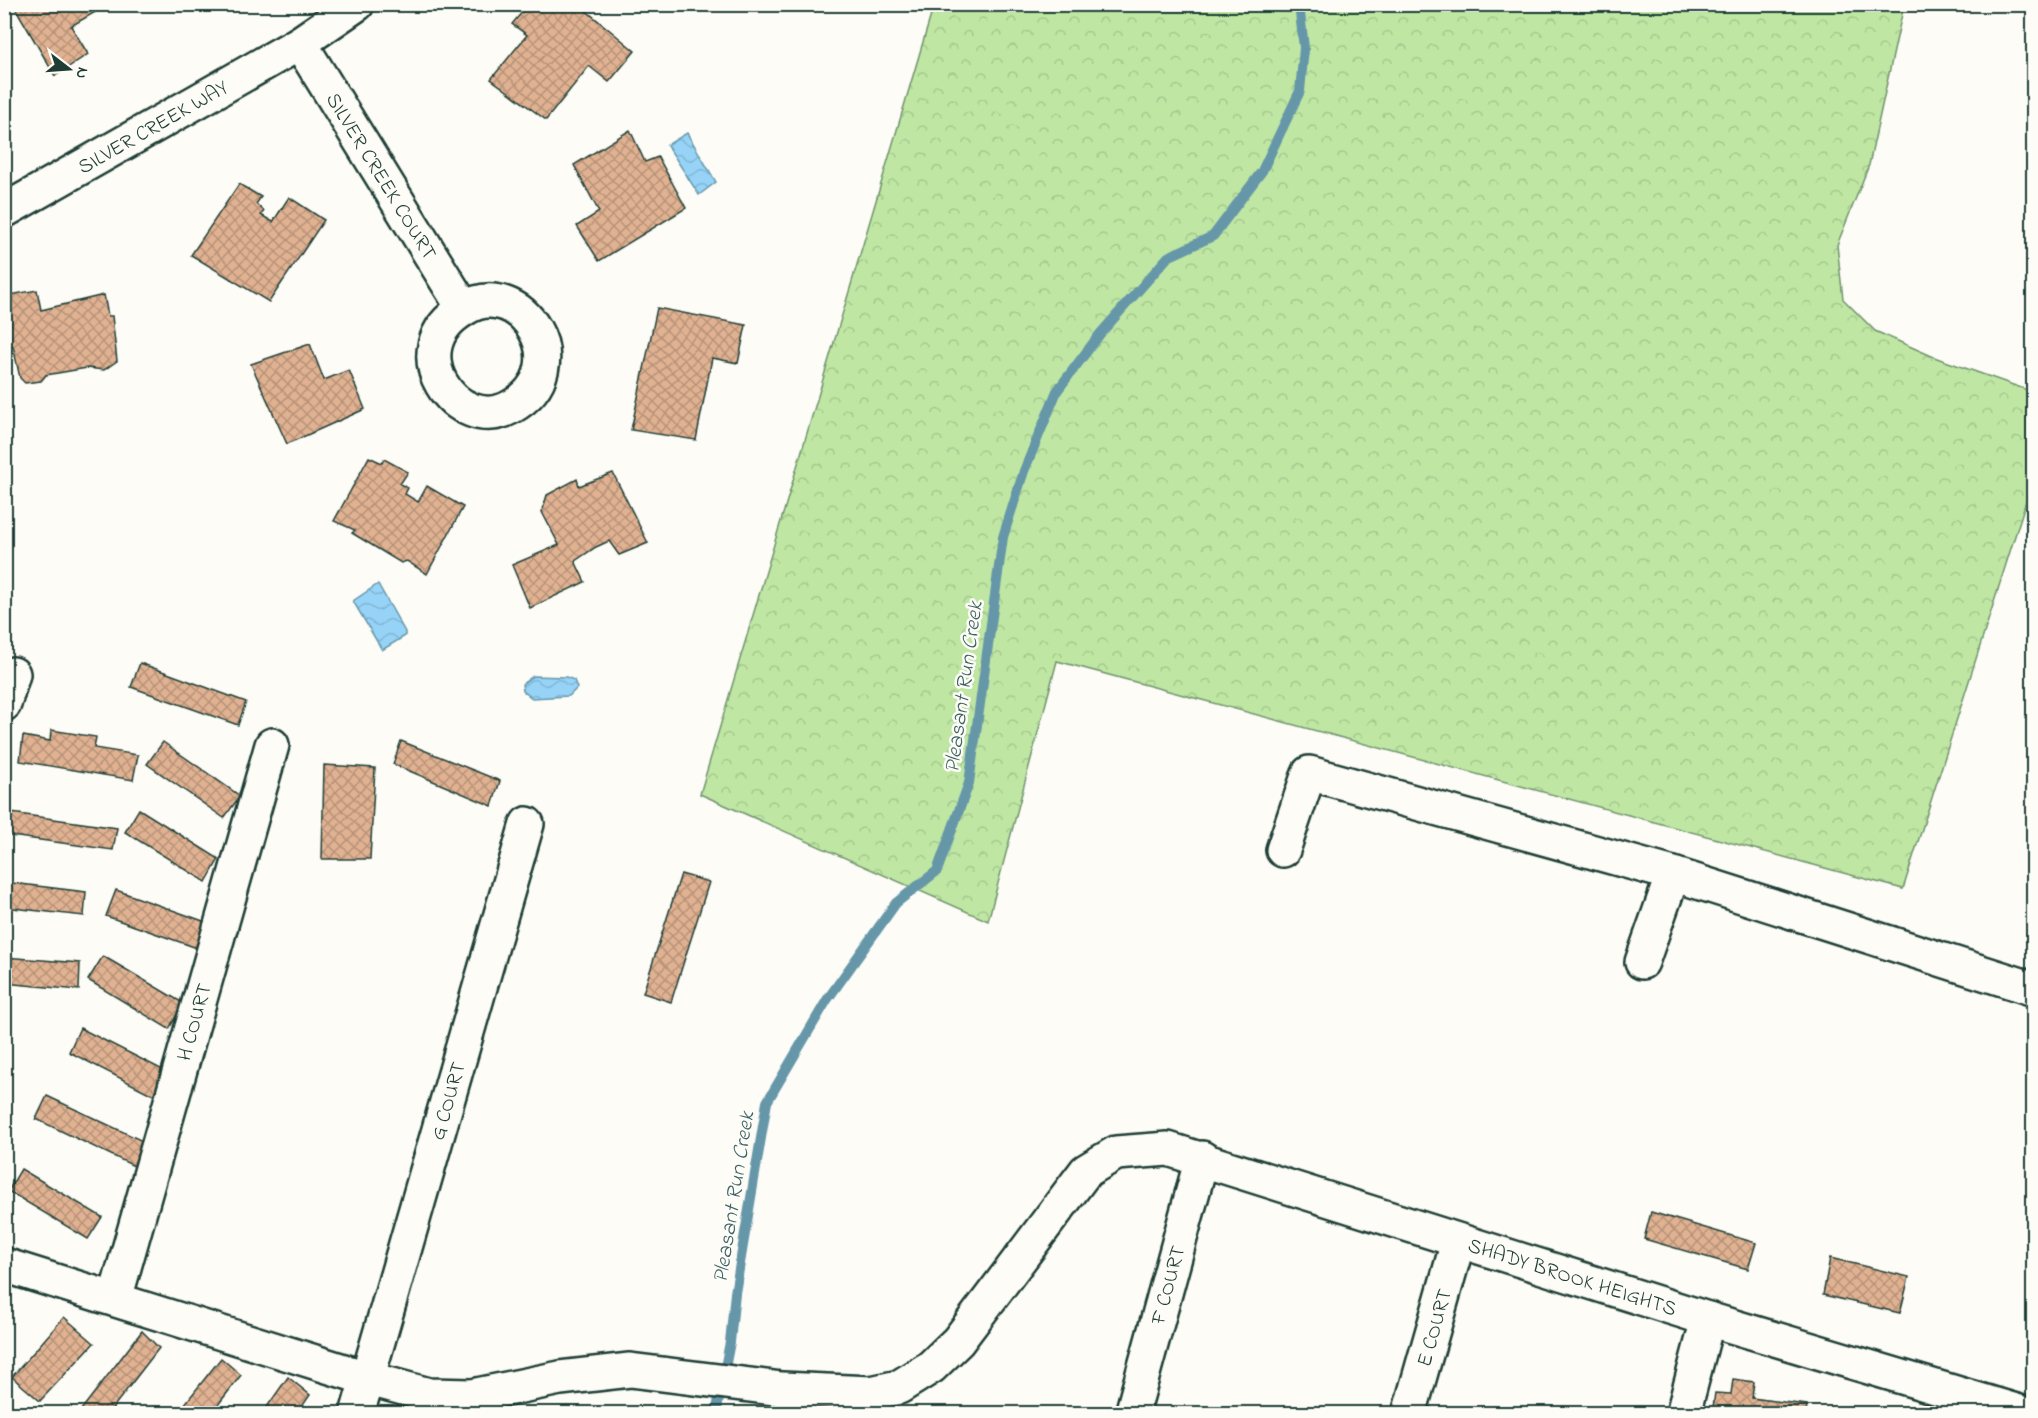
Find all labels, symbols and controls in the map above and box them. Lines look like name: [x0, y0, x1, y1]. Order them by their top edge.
north arrow: [39, 39, 99, 99]
text: N: [68, 64, 94, 82]
street label: SILVER CREEK WAY: [73, 73, 235, 183]
street label: SILVER CREEK COURT: [317, 87, 443, 266]
water label: Pleasant Run Creek: [937, 598, 993, 775]
street label: H COURT: [170, 980, 221, 1065]
street label: G COURT: [424, 1059, 475, 1144]
water label: Pleasant Run Creek: [706, 1108, 765, 1285]
street label: SHADY BROOK HEIGHTS: [1464, 1231, 1680, 1325]
street label: F COURT: [1144, 1242, 1194, 1329]
street label: E COURT: [1410, 1286, 1461, 1370]

